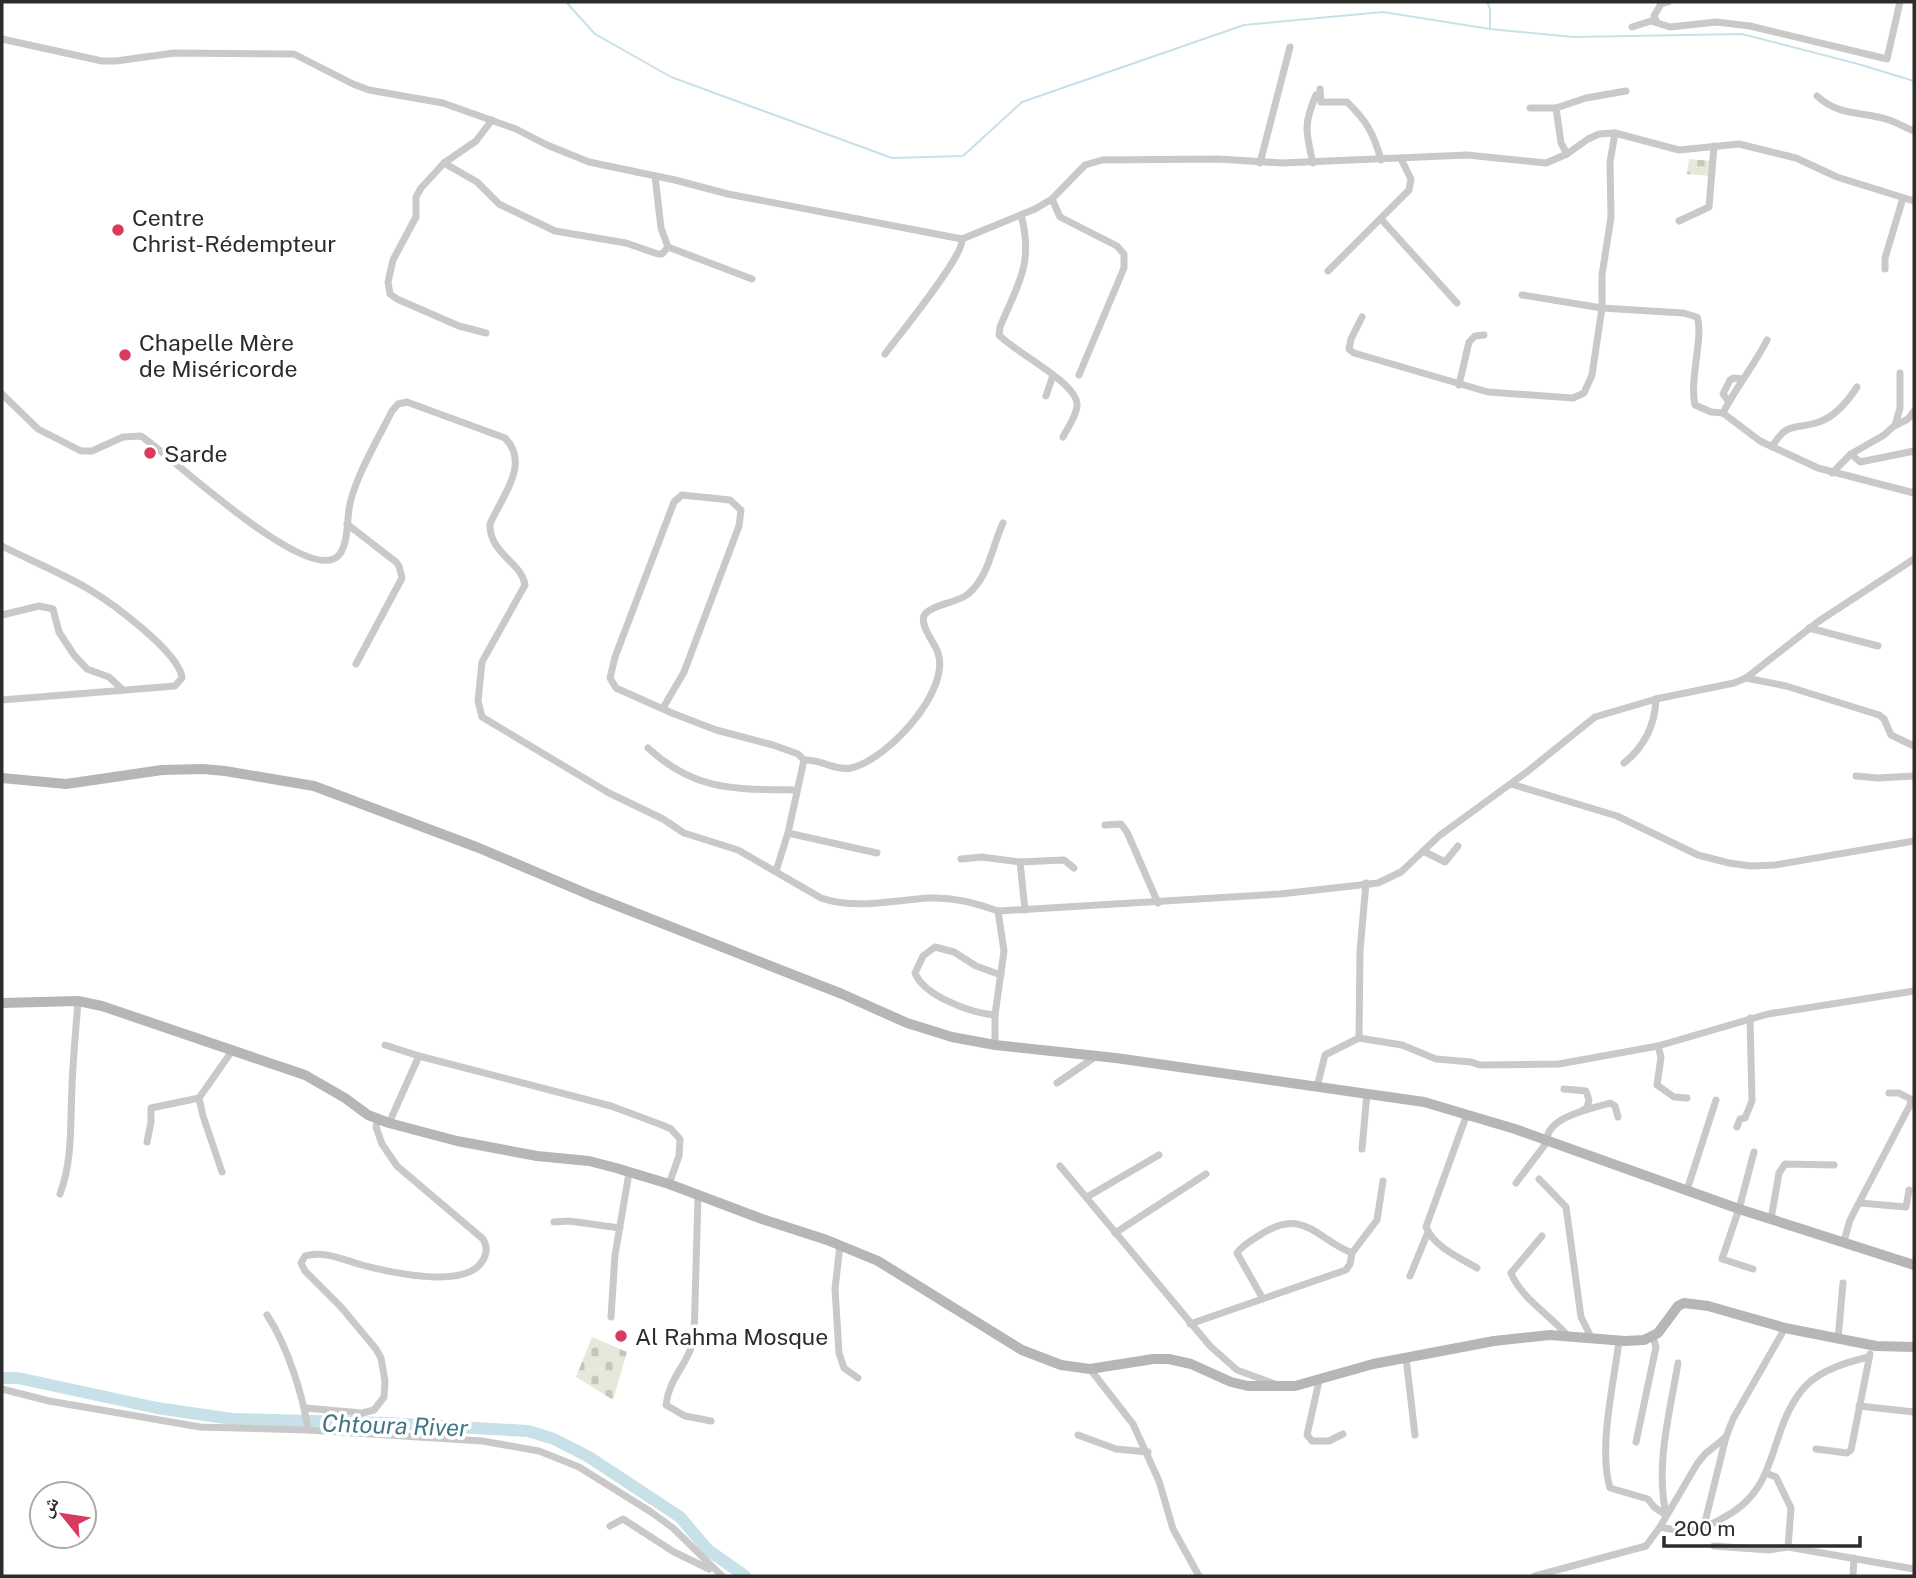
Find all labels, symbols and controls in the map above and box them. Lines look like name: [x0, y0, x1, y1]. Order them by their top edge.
place label: Centre Christ-Rédempteur: [132, 204, 336, 257]
marker: Centre Christ-Rédempteur: [110, 222, 126, 238]
place label: Chapelle Mère de Miséricorde: [139, 329, 298, 382]
marker: Chapelle Mère de Miséricorde: [117, 347, 133, 363]
place label: Sarde: [164, 440, 228, 467]
marker: Sarde: [142, 445, 158, 461]
place label: Al Rahma Mosque: [635, 1323, 828, 1350]
marker: Al Rahma Mosque: [613, 1328, 629, 1344]
water label: Chtoura River: [321, 1408, 470, 1442]
north arrow: [28, 1480, 98, 1550]
text: ش: [34, 1492, 64, 1521]
scale bar: [1664, 1504, 1860, 1548]
text: 200 m: [1674, 1516, 1735, 1541]

